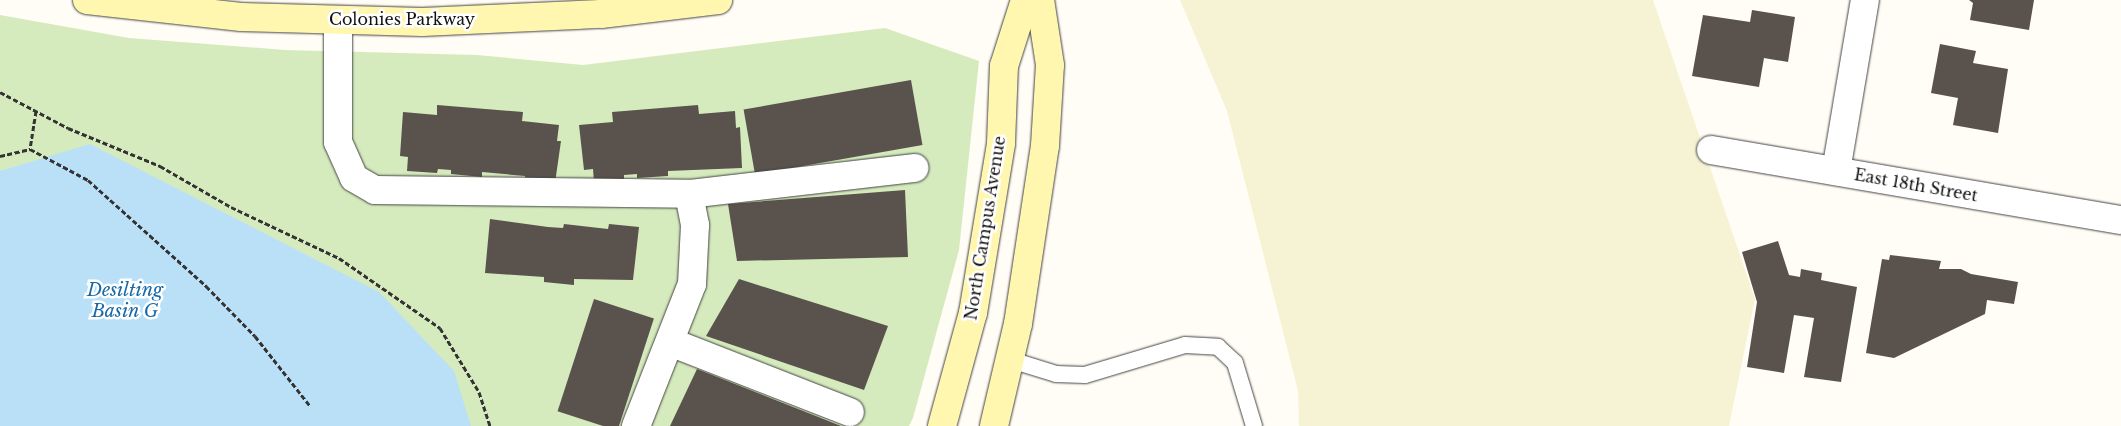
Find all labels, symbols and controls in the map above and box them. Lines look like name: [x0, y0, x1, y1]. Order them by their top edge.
street label: Colonies Parkway: [329, 9, 475, 29]
street label: North Campus Avenue: [961, 134, 1009, 322]
street label: East 18th Street: [1853, 165, 1979, 205]
water label: Desilting Basin G: [87, 280, 163, 322]

